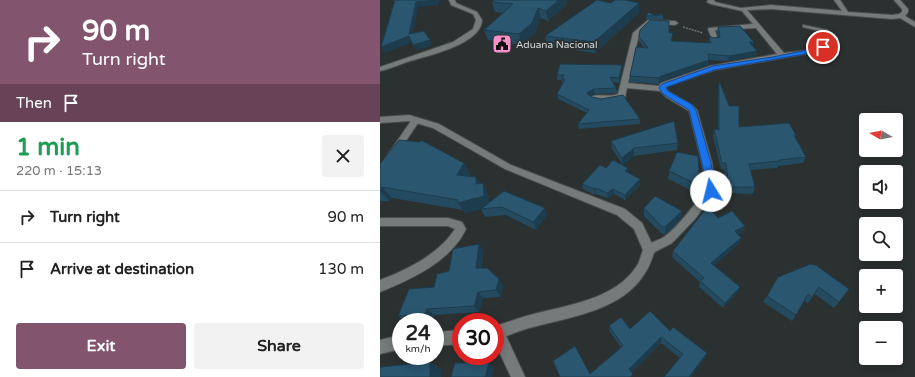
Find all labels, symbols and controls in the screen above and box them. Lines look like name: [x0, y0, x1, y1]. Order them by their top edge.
text: 90 m: [82, 14, 150, 48]
icon: right: [16, 16, 68, 68]
pin: [806, 30, 840, 64]
public building icon: Aduana Nacional: [491, 33, 513, 55]
icon: arrive: [812, 36, 834, 58]
place label: Aduana Nacional: [516, 39, 597, 51]
text: Turn right: [82, 48, 166, 70]
icon: arrive: [60, 92, 82, 114]
text: Then: [16, 94, 52, 112]
north arrow: [859, 113, 903, 157]
map controls: [859, 113, 903, 365]
text: 1 min: [16, 133, 80, 162]
button: close: [322, 135, 364, 177]
text: 220 m · 15:13: [16, 163, 102, 179]
button: sound: [859, 165, 903, 209]
position arrow: [690, 170, 732, 212]
icon: right: [16, 206, 38, 228]
text: Turn right: [50, 208, 120, 226]
text: 90 m: [327, 208, 364, 226]
button: search: [859, 217, 903, 261]
icon: arrive: [16, 258, 38, 280]
text: Arrive at destination: [50, 260, 194, 278]
text: 130 m: [318, 260, 364, 278]
button: +: [859, 269, 903, 313]
speed limit sign: 30: [452, 313, 504, 365]
button: −: [859, 321, 903, 365]
text: 24: [405, 322, 431, 346]
button: Exit: [16, 323, 186, 369]
button: Share: [194, 323, 364, 369]
text: km/h: [405, 343, 431, 355]

